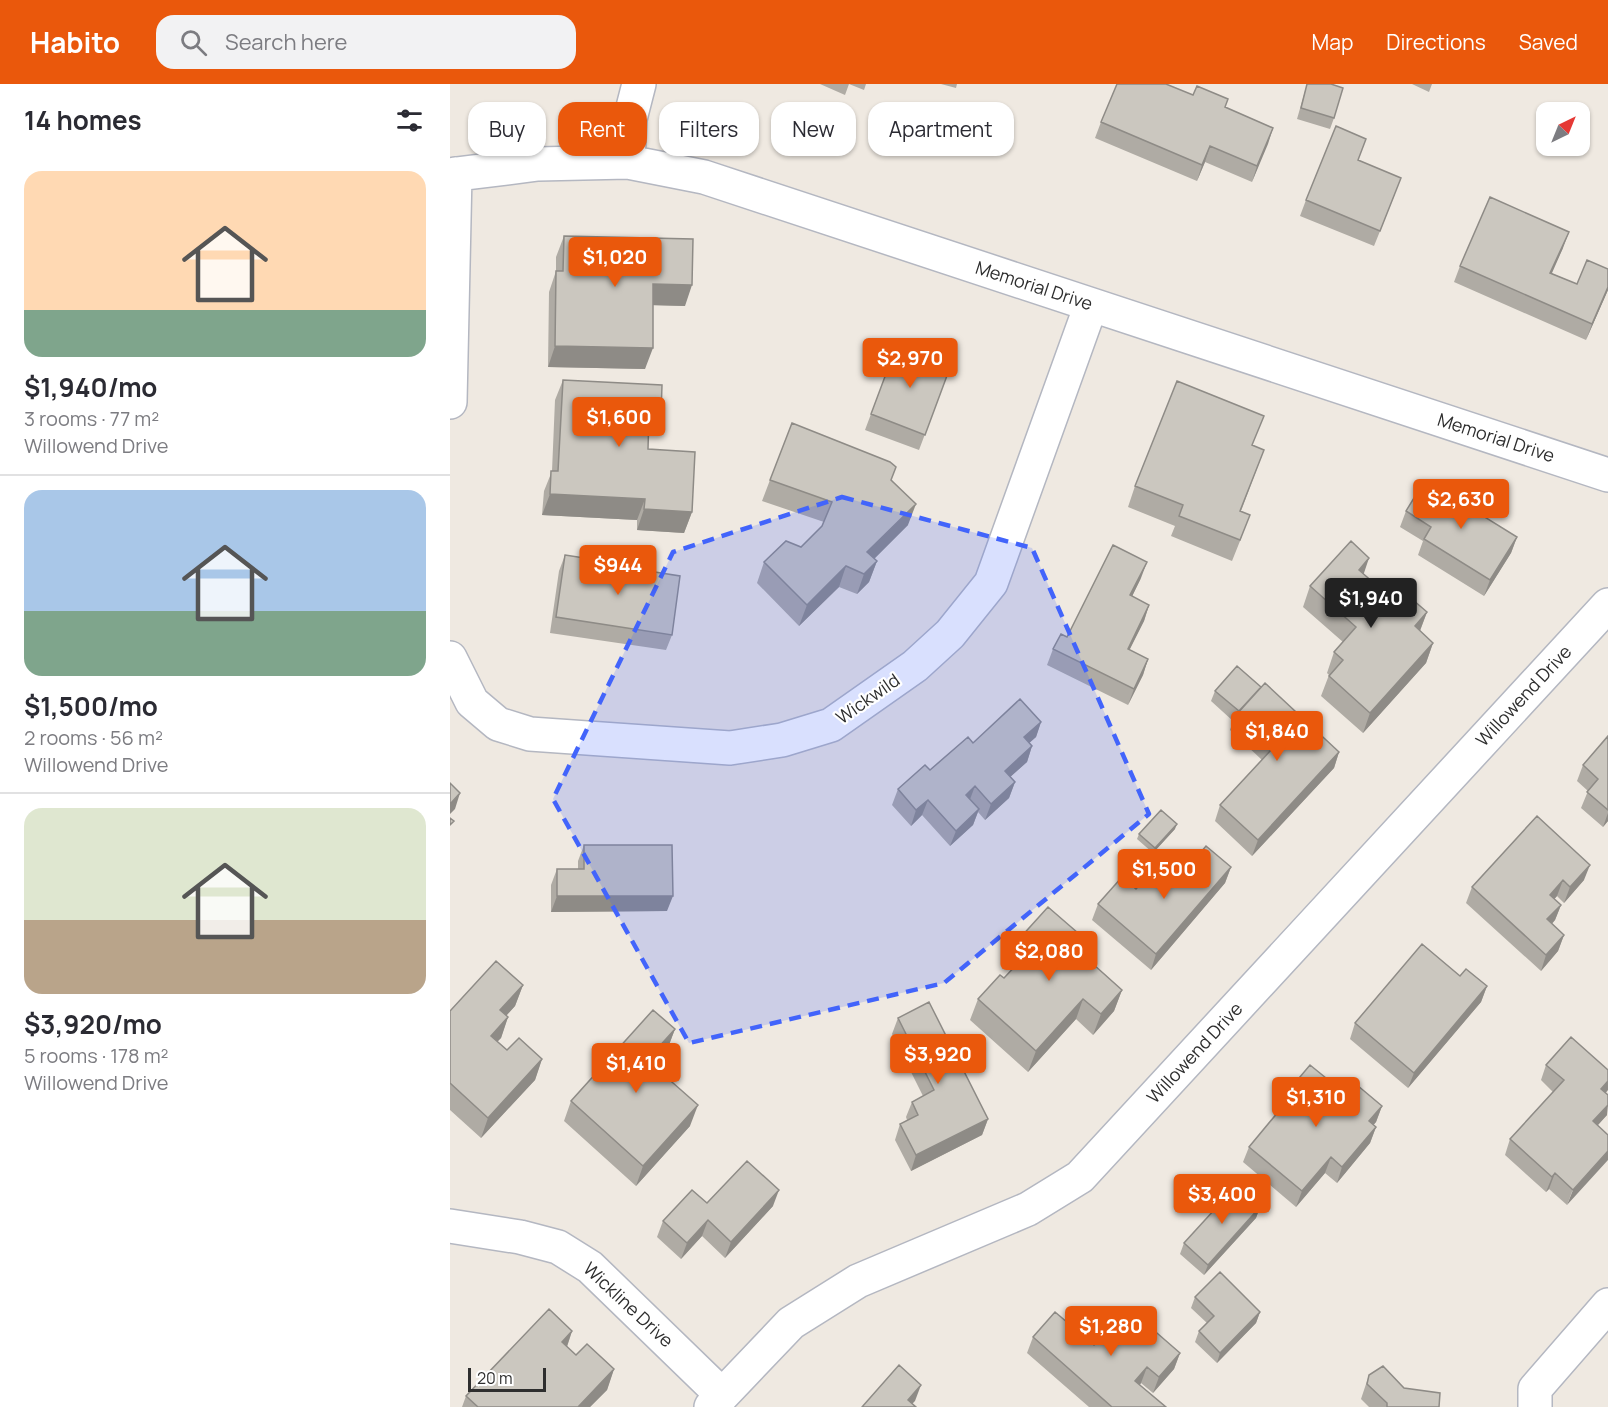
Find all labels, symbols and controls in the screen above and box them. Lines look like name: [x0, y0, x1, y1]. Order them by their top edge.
search box: [156, 15, 576, 69]
text: Habito: [30, 23, 120, 61]
icon: search: [177, 26, 210, 59]
text: Search here: [225, 27, 347, 57]
text: Map: [1312, 28, 1353, 56]
text: Directions: [1386, 28, 1486, 56]
text: Saved: [1519, 28, 1578, 56]
text: 14 homes: [24, 102, 142, 138]
chip: Buy: [468, 102, 546, 156]
chip: Rent: [558, 102, 647, 156]
chip: Filters: [659, 102, 759, 156]
chip: New: [771, 102, 856, 156]
chip: Apartment: [868, 102, 1014, 156]
north arrow: [1536, 102, 1590, 156]
map controls: [1536, 102, 1590, 156]
icon: filters: [393, 104, 426, 137]
icon: home: [171, 210, 279, 318]
pin: $1,020: [566, 237, 664, 288]
text: $1,020: [583, 243, 647, 270]
street label: Memorial Drive: [973, 255, 1096, 315]
pin: $2,970: [861, 338, 959, 389]
text: $2,970: [877, 344, 943, 371]
text: $1,940/mo: [24, 369, 157, 405]
pin: $1,600: [570, 397, 668, 448]
text: $1,600: [586, 403, 652, 430]
text: 3 rooms · 77 m²: [24, 405, 159, 432]
street label: Memorial Drive: [1435, 407, 1558, 467]
text: Willowend Drive: [24, 432, 169, 459]
pin: $2,630: [1412, 479, 1510, 530]
text: $2,630: [1427, 485, 1495, 512]
icon: home: [171, 529, 279, 637]
pin: $944: [582, 545, 654, 596]
text: $944: [593, 551, 643, 578]
pin: $1,940: [1322, 578, 1420, 629]
text: $1,940: [1339, 584, 1403, 611]
street label: Willowend Drive: [1470, 640, 1576, 751]
street label: Wickwild: [831, 668, 904, 729]
text: $1,500/mo: [24, 688, 158, 724]
pin: $1,840: [1228, 711, 1326, 762]
text: $1,840: [1245, 717, 1309, 744]
text: 2 rooms · 56 m²: [24, 724, 163, 751]
text: Willowend Drive: [24, 751, 169, 778]
icon: home: [171, 847, 279, 955]
pin: $1,500: [1115, 849, 1213, 900]
text: $1,500: [1132, 855, 1196, 882]
pin: $2,080: [1000, 931, 1098, 982]
text: $2,080: [1014, 937, 1084, 964]
street label: Willowend Drive: [1141, 997, 1247, 1108]
text: $3,920/mo: [24, 1006, 162, 1042]
pin: $3,920: [889, 1034, 987, 1085]
text: $3,920: [904, 1040, 972, 1067]
text: 5 rooms · 178 m²: [24, 1042, 169, 1069]
pin: $1,410: [587, 1043, 685, 1094]
text: $1,410: [606, 1049, 666, 1076]
text: Willowend Drive: [24, 1069, 169, 1096]
pin: $1,310: [1267, 1077, 1365, 1128]
text: $1,310: [1286, 1083, 1346, 1110]
pin: $3,400: [1173, 1174, 1271, 1225]
text: $3,400: [1188, 1180, 1256, 1207]
street label: Wickline Drive: [579, 1256, 679, 1352]
pin: $1,280: [1062, 1306, 1160, 1357]
text: $1,280: [1079, 1312, 1143, 1339]
scale bar: [468, 1365, 546, 1392]
text: 20 m: [477, 1367, 513, 1389]

